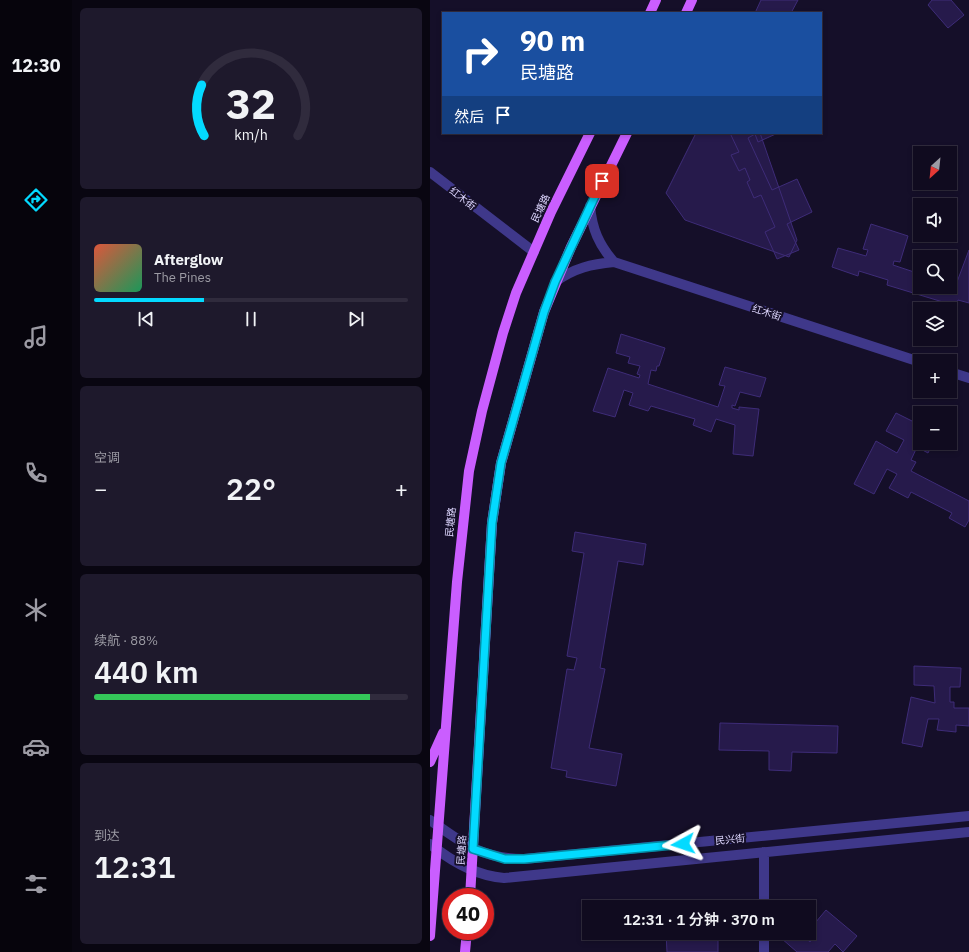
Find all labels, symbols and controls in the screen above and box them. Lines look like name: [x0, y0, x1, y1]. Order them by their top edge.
text: 90 m: [520, 22, 585, 59]
icon: right: [454, 28, 506, 80]
text: 12:30: [11, 54, 61, 77]
text: 民塘路: [520, 61, 574, 84]
text: 32: [226, 76, 276, 130]
icon: arrive: [492, 104, 514, 126]
text: 然后: [454, 107, 484, 126]
text: km/h: [234, 125, 268, 144]
north arrow: [913, 146, 957, 190]
map controls: [913, 146, 957, 450]
pin: [585, 164, 619, 198]
icon: arrive: [591, 170, 613, 192]
street label: 红木街: [447, 184, 479, 213]
icon: directions: [22, 186, 50, 214]
street label: 民塘路: [528, 192, 553, 225]
button: sound: [913, 198, 957, 242]
text: Afterglow: [154, 250, 223, 269]
button: search: [913, 250, 957, 294]
text: The Pines: [154, 269, 211, 286]
street label: 红木街: [751, 302, 783, 323]
button: layers: [913, 302, 957, 346]
icon: previous: [135, 308, 157, 330]
icon: pause: [240, 308, 262, 330]
icon: next: [345, 308, 367, 330]
icon: music: [22, 323, 50, 351]
button: +: [913, 354, 957, 398]
button: −: [913, 406, 957, 450]
text: 空调: [94, 449, 120, 466]
icon: phone: [22, 459, 50, 487]
text: 22°: [226, 469, 276, 508]
text: −: [94, 474, 107, 503]
text: +: [395, 474, 408, 503]
street label: 民塘路: [442, 506, 459, 538]
icon: climate: [22, 596, 50, 624]
text: 续航 · 88%: [94, 632, 158, 649]
text: 440 km: [94, 652, 199, 691]
icon: car: [22, 733, 50, 761]
position arrow: [662, 823, 704, 865]
text: 到达: [94, 827, 120, 844]
street label: 民兴街: [714, 831, 746, 848]
street label: 民塘路: [454, 835, 469, 865]
text: 12:31: [94, 847, 176, 886]
icon: filters: [22, 870, 50, 898]
speed limit sign: 40: [442, 888, 494, 940]
text: 12:31 · 1 分钟 · 370 m: [623, 910, 775, 929]

